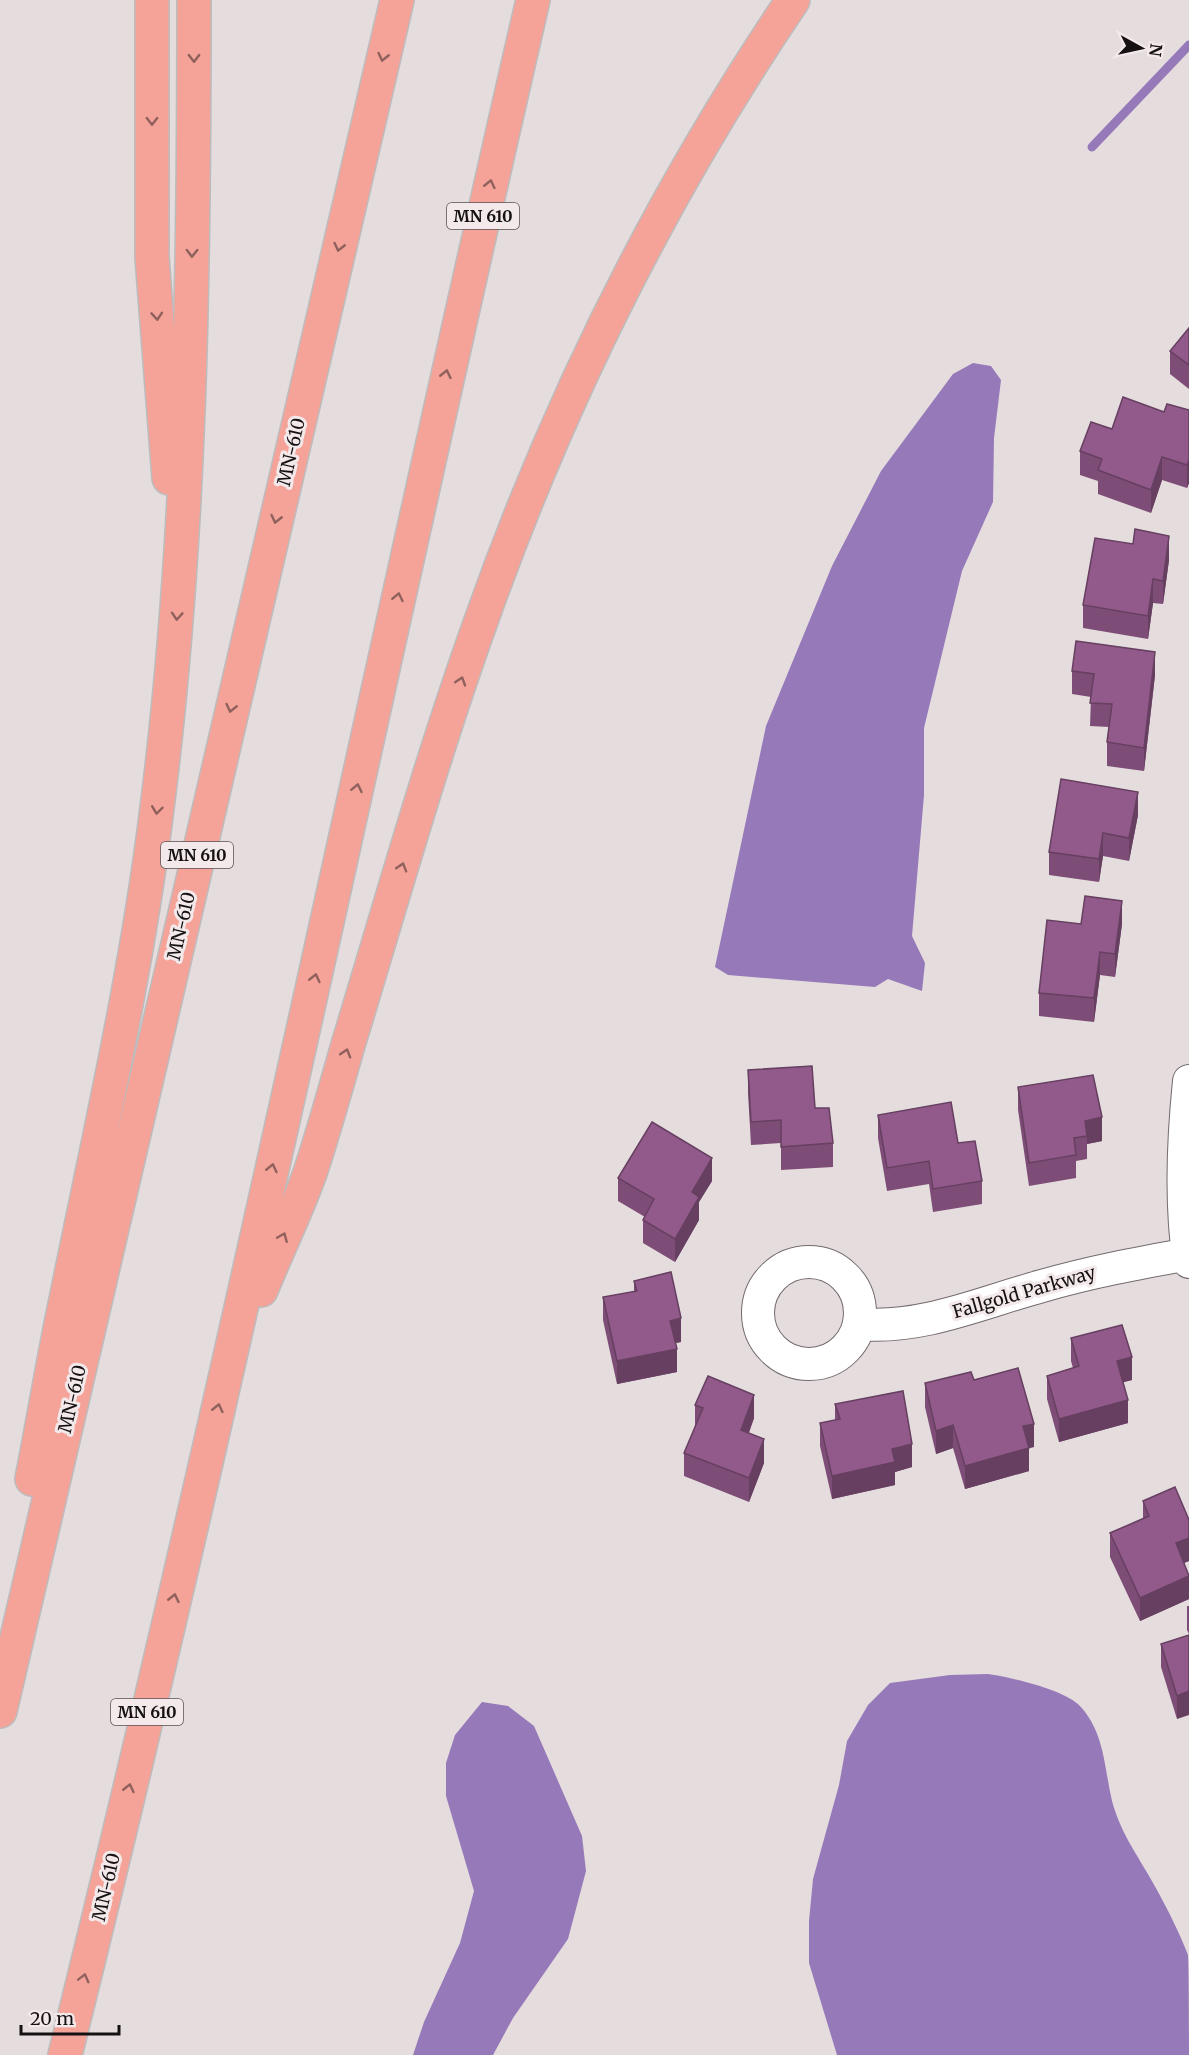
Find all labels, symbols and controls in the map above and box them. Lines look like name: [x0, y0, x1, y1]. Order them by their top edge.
north arrow: [1111, 18, 1171, 78]
text: N: [1145, 42, 1167, 58]
one-way arrow: [378, 52, 391, 62]
one-way arrow: [188, 54, 200, 63]
one-way arrow: [146, 117, 158, 126]
one-way arrow: [483, 180, 496, 190]
road number: MN 610: [447, 203, 519, 229]
one-way arrow: [333, 242, 346, 252]
one-way arrow: [186, 249, 198, 258]
one-way arrow: [150, 312, 163, 321]
one-way arrow: [439, 370, 452, 380]
street label: MN-610: [272, 416, 310, 488]
one-way arrow: [270, 513, 283, 523]
one-way arrow: [391, 592, 404, 602]
one-way arrow: [171, 612, 184, 621]
one-way arrow: [454, 676, 466, 687]
one-way arrow: [226, 703, 239, 713]
one-way arrow: [349, 783, 362, 793]
one-way arrow: [151, 805, 164, 815]
road number: MN 610: [161, 842, 233, 868]
one-way arrow: [395, 862, 407, 873]
street label: MN-610: [162, 890, 200, 962]
one-way arrow: [308, 973, 321, 983]
one-way arrow: [339, 1048, 351, 1059]
one-way arrow: [265, 1164, 278, 1174]
one-way arrow: [275, 1233, 287, 1244]
street label: Fallgold Parkway: [950, 1260, 1099, 1323]
street label: MN-610: [53, 1363, 91, 1435]
one-way arrow: [211, 1404, 224, 1414]
one-way arrow: [166, 1593, 179, 1603]
road number: MN 610: [111, 1699, 183, 1725]
one-way arrow: [122, 1783, 135, 1793]
street label: MN-610: [87, 1851, 125, 1923]
one-way arrow: [77, 1973, 90, 1983]
scale bar: [21, 1998, 118, 2036]
text: 20 m: [30, 2007, 74, 2030]

